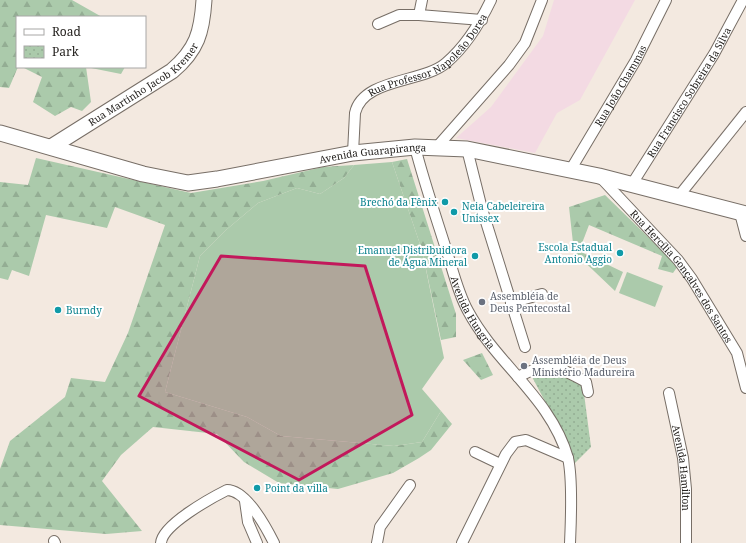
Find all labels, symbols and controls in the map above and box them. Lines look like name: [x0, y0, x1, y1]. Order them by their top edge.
street label: Rua Professor Napoleão Dorea: [365, 11, 490, 100]
legend: [16, 16, 146, 68]
text: Road: [52, 23, 82, 40]
street label: Rua Francisco Sobreira da Silva: [644, 24, 734, 160]
street label: Rua Martinho Jacob Kremer: [85, 40, 201, 129]
street label: Rua João Chammas: [591, 42, 650, 129]
text: Park: [52, 43, 80, 60]
street label: Avenida Guarapiranga: [318, 140, 427, 166]
place label: Brechó da Fênix: [360, 195, 437, 209]
marker: Brechó da Fênix: [440, 197, 450, 207]
place label: Neia Cabeleireira Unissex: [462, 199, 545, 225]
marker: Neia Cabeleireira Unissex: [449, 207, 459, 217]
street label: Rua Hercília Gonçalves dos Santos: [627, 207, 736, 346]
place label: Escola Estadual Antonio Aggio: [538, 240, 612, 266]
place label: Emanuel Distribuidora de Água Mineral: [358, 243, 467, 269]
marker: Escola Estadual Antonio Aggio: [615, 248, 625, 258]
marker: Emanuel Distribuidora de Água Mineral: [470, 251, 480, 261]
street label: Avenida Hungria: [448, 274, 499, 352]
place label: Assembléia de Deus Pentecostal: [490, 289, 570, 315]
marker: Assembléia de Deus Pentecostal: [477, 297, 487, 307]
place label: Burndy: [66, 303, 102, 317]
marker: Burndy: [53, 305, 63, 315]
place label: Assembléia de Deus Ministério Madureira: [532, 353, 635, 379]
marker: Assembléia de Deus Ministério Madureira: [519, 361, 529, 371]
street label: Avenida Hamilton: [669, 423, 693, 511]
place label: Point da villa: [265, 481, 328, 495]
marker: Point da villa: [252, 483, 262, 493]

